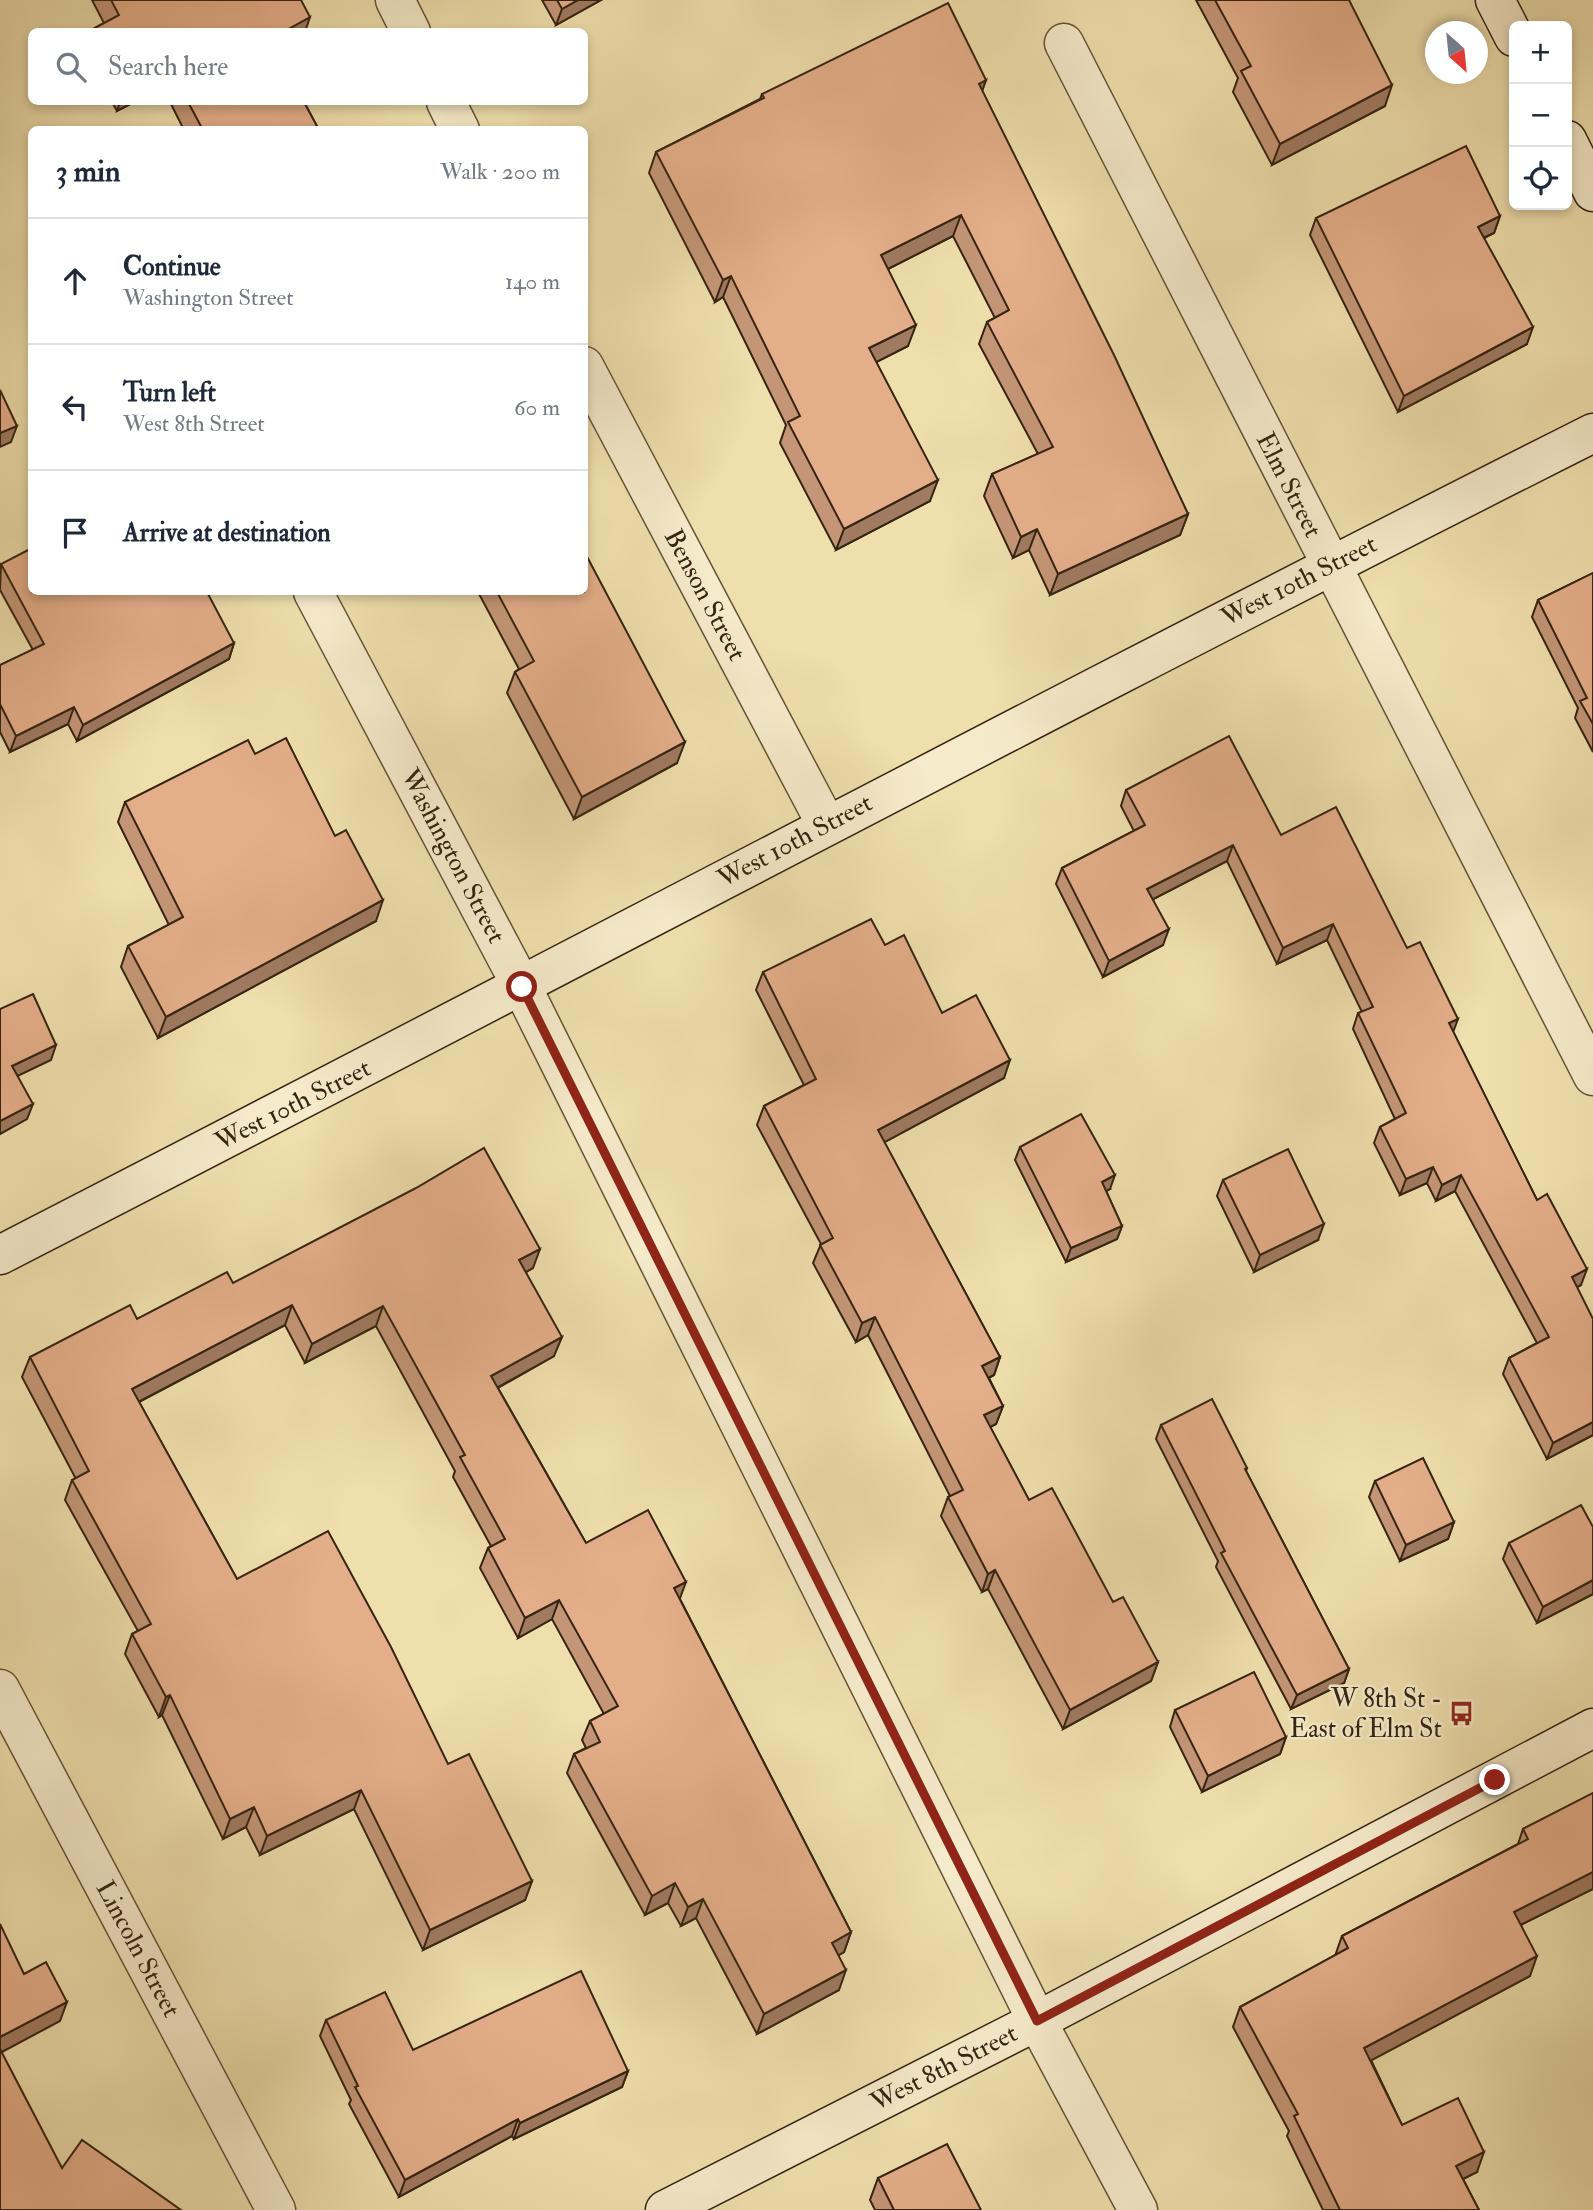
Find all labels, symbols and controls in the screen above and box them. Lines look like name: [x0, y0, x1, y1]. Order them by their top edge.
north arrow: [1425, 21, 1488, 84]
map controls: [1509, 21, 1572, 210]
button: +: [1509, 21, 1572, 84]
search box: [28, 28, 588, 105]
icon: search: [52, 48, 90, 86]
text: Search here: [108, 51, 228, 83]
button: −: [1509, 84, 1572, 147]
button: locate: [1509, 147, 1572, 210]
text: 3 min: [56, 153, 121, 190]
text: Walk · 200 m: [440, 157, 560, 186]
text: Continue: [123, 251, 221, 283]
icon: ahead: [56, 262, 94, 300]
text: 140 m: [505, 267, 560, 296]
text: Washington Street: [123, 283, 294, 312]
text: Turn left: [123, 377, 216, 409]
icon: left: [56, 388, 94, 426]
text: 60 m: [514, 393, 560, 422]
text: West 8th Street: [123, 409, 265, 438]
street label: Elm Street: [1249, 427, 1329, 543]
icon: arrive: [56, 514, 94, 552]
text: Arrive at destination: [123, 517, 331, 549]
street label: Benson Street: [657, 524, 753, 666]
street label: West 10th Street: [1215, 528, 1382, 634]
street label: Washington Street: [393, 762, 512, 949]
street label: West 10th Street: [711, 787, 878, 896]
route start: [506, 971, 537, 1002]
street label: West 10th Street: [209, 1052, 376, 1158]
place label: W 8th St - East of Elm St: [1289, 1683, 1442, 1745]
bus stop icon: W 8th St - East of Elm St: [1448, 1700, 1476, 1728]
route end: [1479, 1764, 1510, 1795]
street label: Lincoln Street: [89, 1875, 187, 2023]
street label: West 8th Street: [864, 2017, 1023, 2119]

